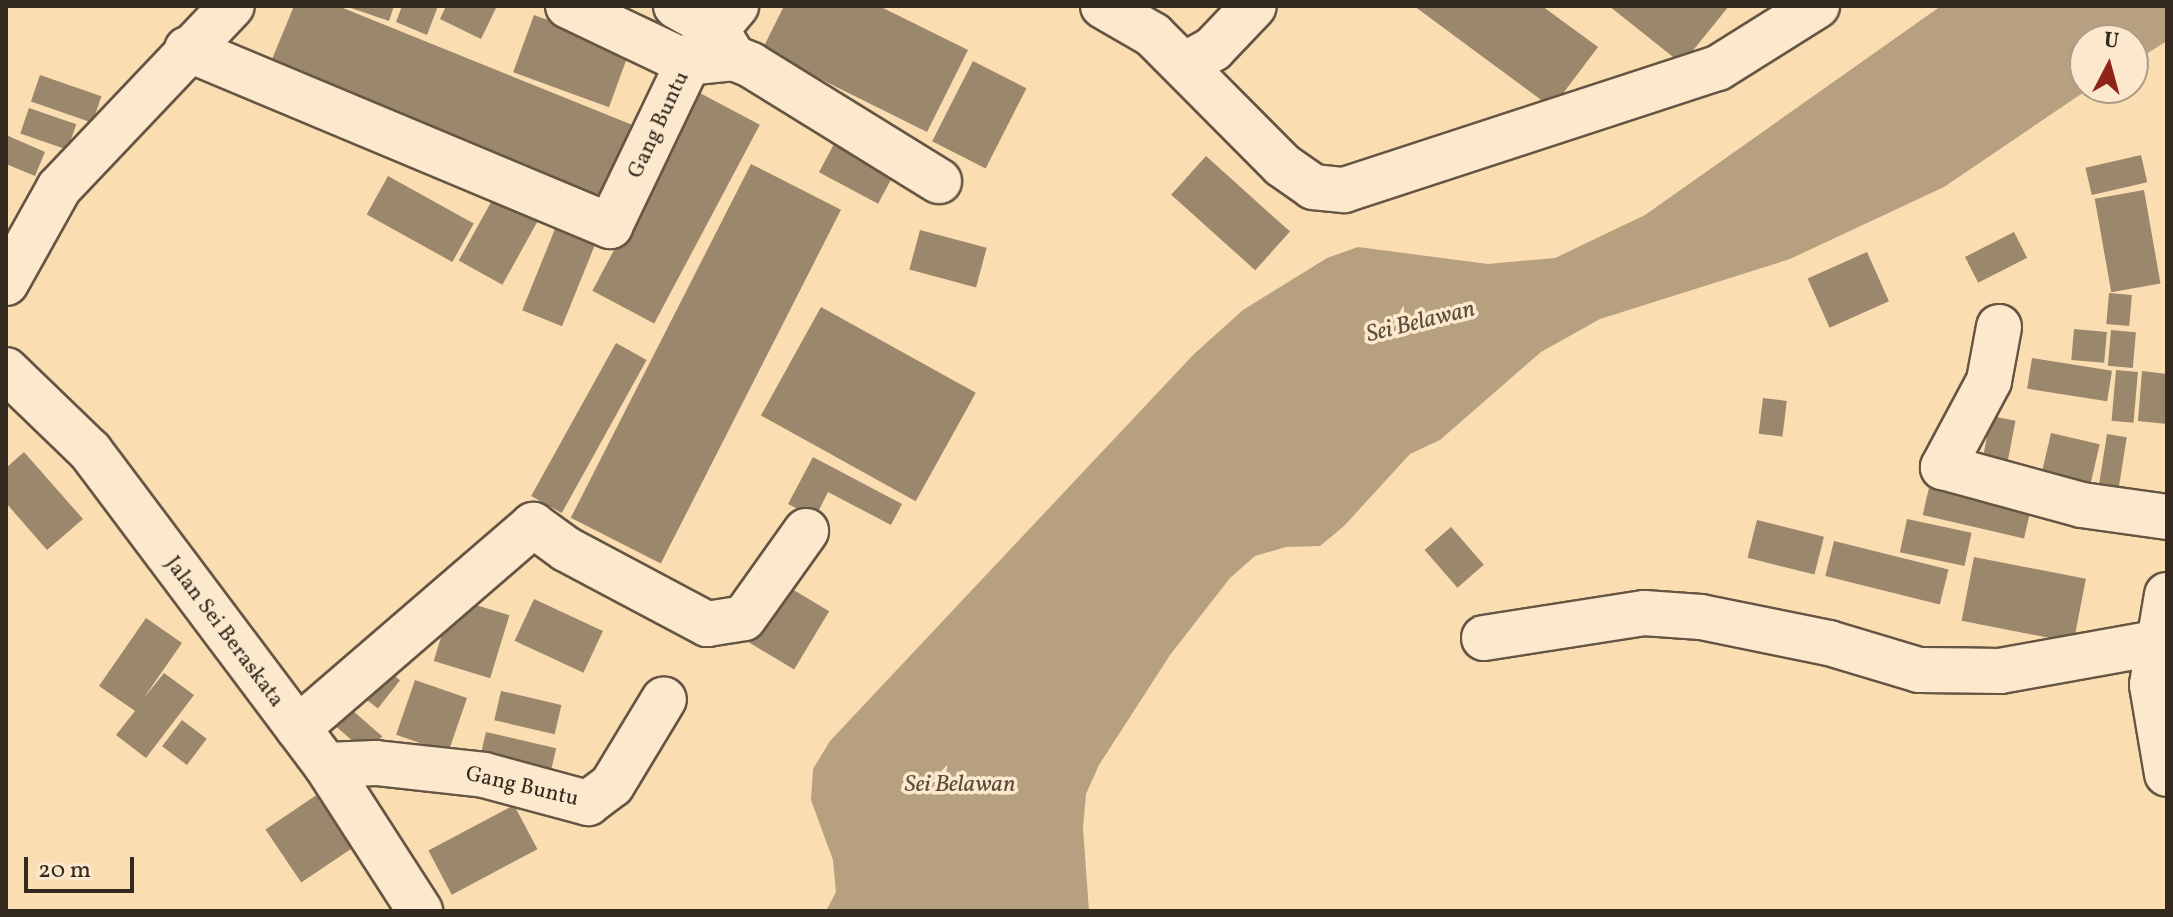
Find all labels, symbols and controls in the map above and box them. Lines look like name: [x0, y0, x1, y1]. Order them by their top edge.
north arrow: [2069, 24, 2149, 104]
text: U: [2102, 25, 2120, 58]
street label: Gang Buntu: [623, 67, 695, 183]
water label: Sei Belawan: [1364, 296, 1478, 350]
street label: Jalan Sei Beraskata: [159, 551, 289, 713]
street label: Gang Buntu: [463, 761, 581, 813]
water label: Sei Belawan: [905, 772, 1015, 800]
scale bar: [28, 841, 138, 891]
text: 20 m: [38, 854, 91, 888]

